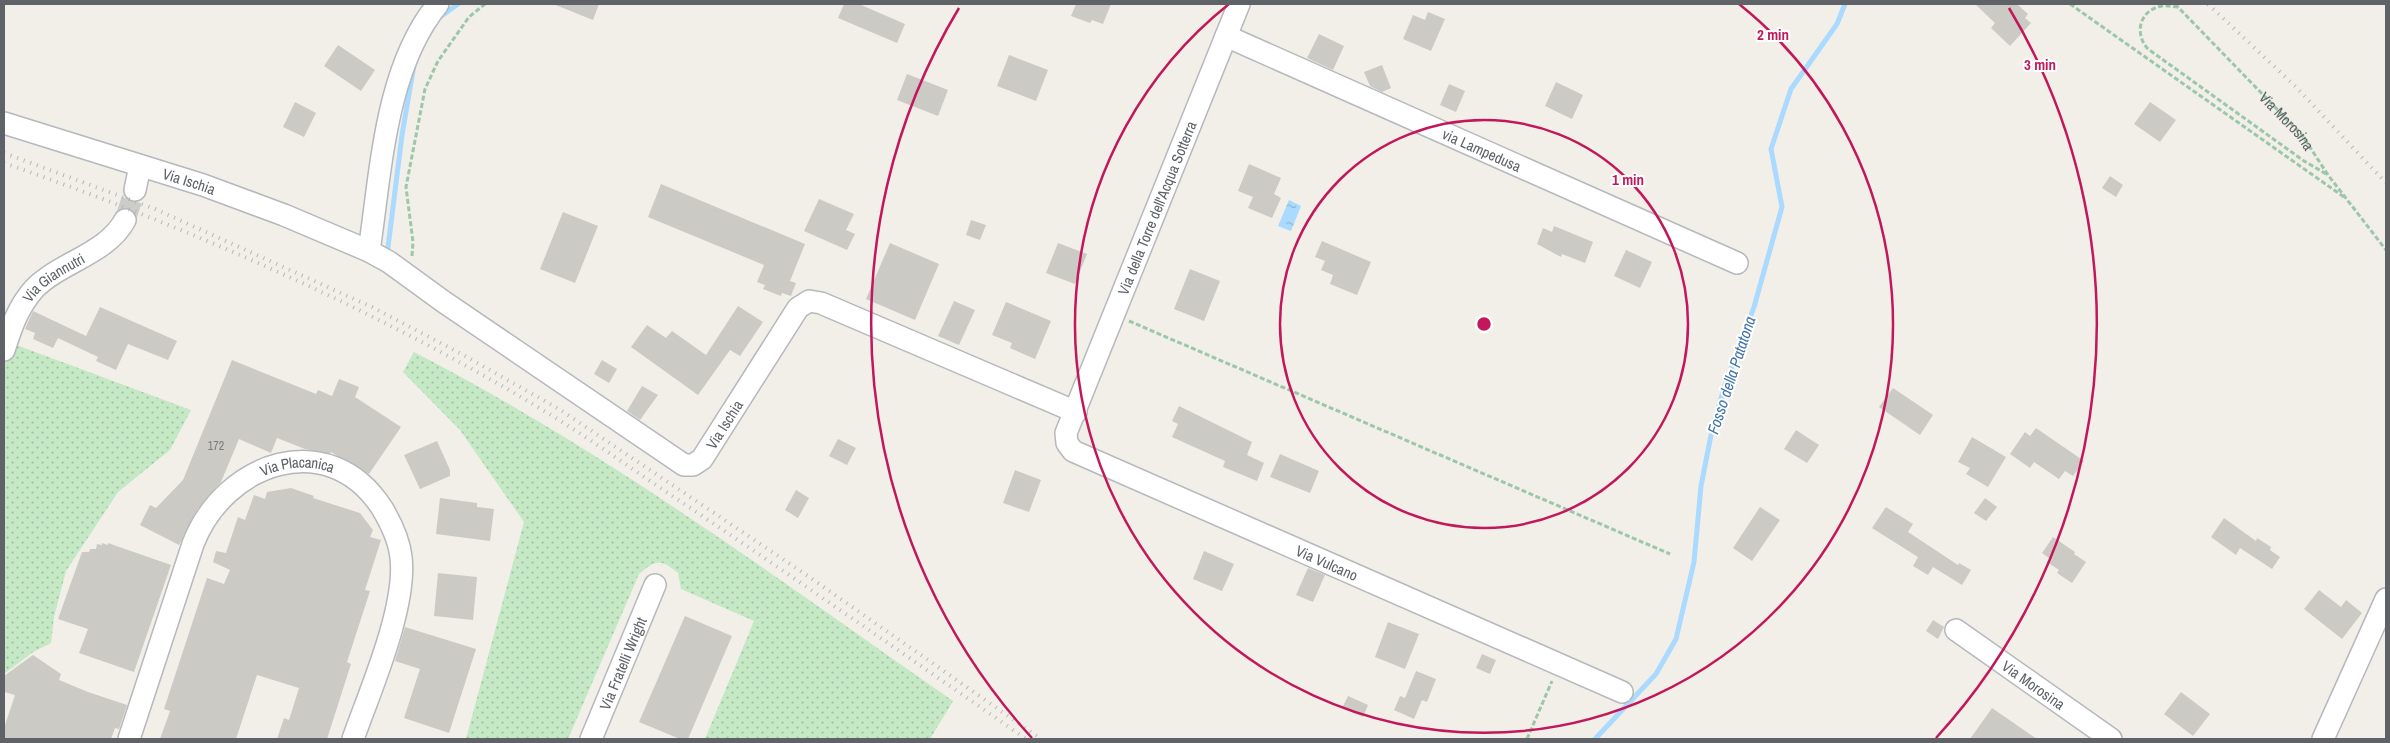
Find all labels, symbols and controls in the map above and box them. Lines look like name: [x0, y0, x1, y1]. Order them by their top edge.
text: 2 min: [1757, 24, 1789, 45]
text: 3 min: [2024, 54, 2056, 75]
street label: Via Morosina: [2255, 87, 2320, 154]
street label: Via della Torre dell'Acqua Sotterra: [1112, 118, 1202, 298]
street label: via Lampedusa: [1439, 123, 1525, 176]
street label: Via Ischia: [160, 163, 219, 199]
text: 1 min: [1612, 169, 1644, 190]
street label: Via Giannutri: [17, 248, 88, 306]
water label: Fosso della Patatona: [1702, 313, 1760, 437]
centre of rings: [1475, 315, 1493, 333]
street label: Via Ischia: [701, 396, 748, 453]
house number: 172: [208, 438, 224, 454]
street label: Via Placanica: [256, 451, 338, 481]
street label: Via Vulcano: [1293, 540, 1361, 585]
street label: Via Fratelli Wright: [594, 613, 651, 713]
street label: Via Morosina: [1998, 655, 2070, 714]

